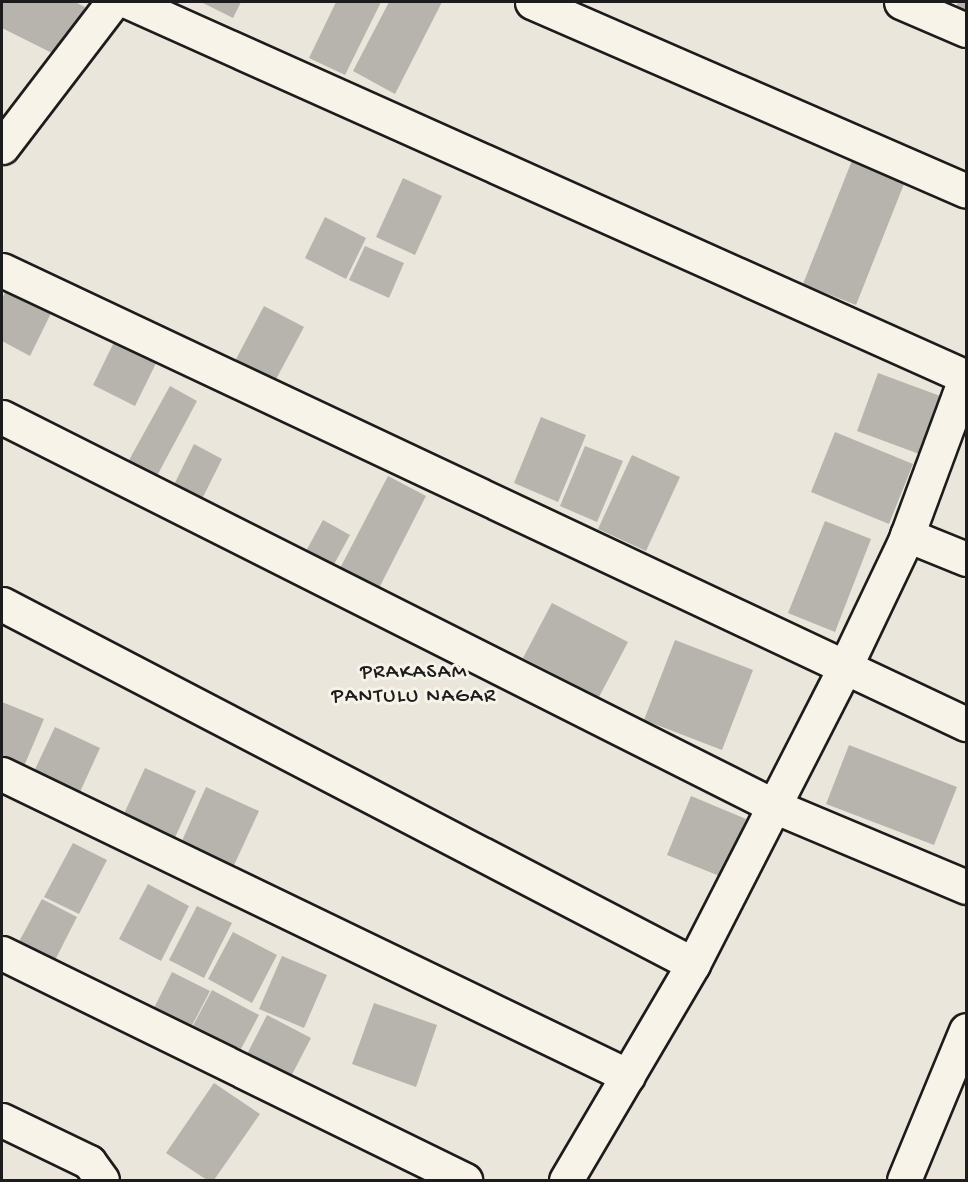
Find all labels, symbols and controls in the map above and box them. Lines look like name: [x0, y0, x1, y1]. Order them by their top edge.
district label: PRAKASAM PANTULU NAGAR: [332, 661, 496, 711]

